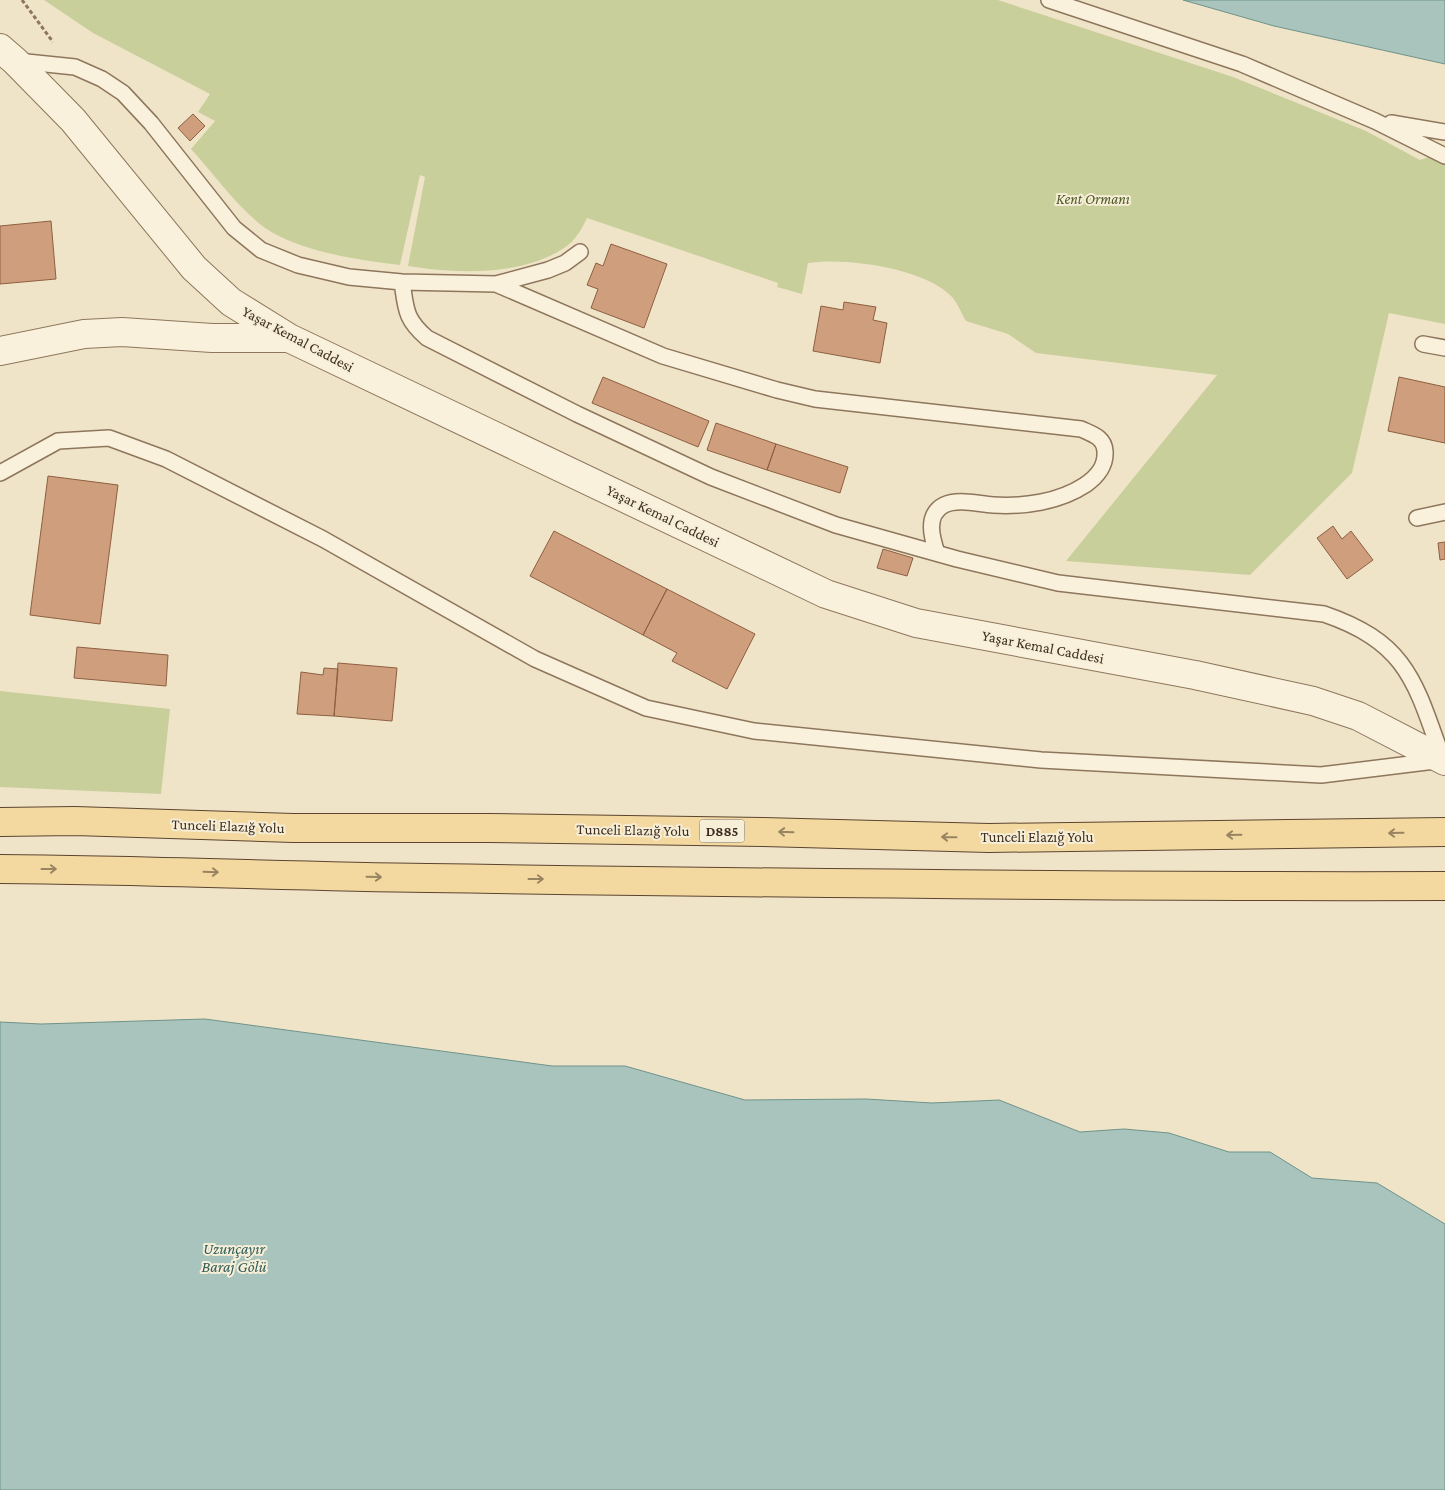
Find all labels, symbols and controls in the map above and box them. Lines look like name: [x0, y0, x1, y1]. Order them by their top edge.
park label: Kent Ormanı: [1056, 191, 1130, 207]
street label: Yaşar Kemal Caddesi: [239, 303, 356, 376]
street label: Yaşar Kemal Caddesi: [603, 482, 722, 551]
street label: Yaşar Kemal Caddesi: [981, 627, 1105, 668]
street label: Tunceli Elazığ Yolu: [171, 816, 285, 837]
road number: D885: [700, 819, 744, 842]
street label: Tunceli Elazığ Yolu: [576, 821, 690, 840]
one-way arrow: [779, 828, 795, 837]
one-way arrow: [1389, 828, 1405, 837]
street label: Tunceli Elazığ Yolu: [980, 829, 1094, 846]
one-way arrow: [1226, 830, 1242, 839]
one-way arrow: [941, 832, 958, 842]
one-way arrow: [40, 865, 56, 874]
one-way arrow: [203, 868, 219, 877]
one-way arrow: [365, 873, 381, 882]
one-way arrow: [528, 874, 544, 884]
water label: Uzunçayır Baraj Gölü: [202, 1240, 266, 1276]

